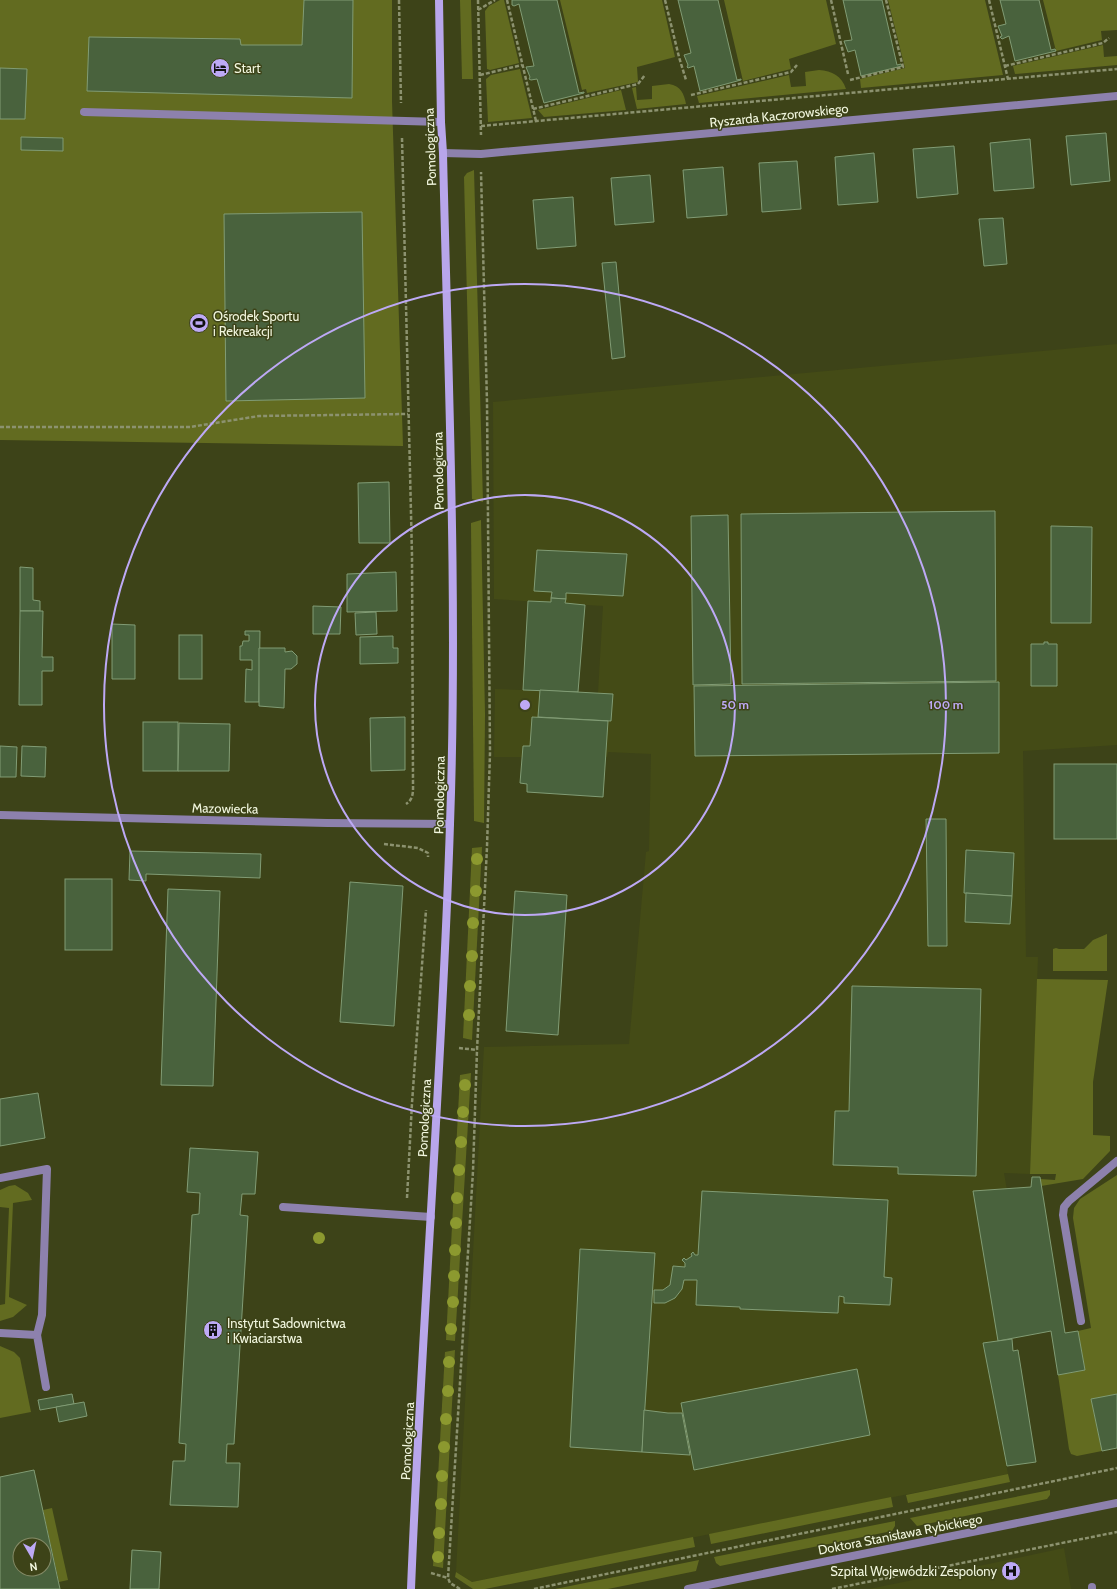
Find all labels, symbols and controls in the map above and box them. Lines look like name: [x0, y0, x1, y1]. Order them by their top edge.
hotel icon: Start: [209, 57, 231, 79]
place label: Start: [234, 60, 261, 76]
street label: Ryszarda Kaczorowskiego: [709, 100, 849, 130]
street label: Pomologiczna: [421, 107, 439, 186]
place label: Ośrodek Sportu i Rekreakcji: [213, 308, 299, 340]
sports icon: Ośrodek Sportu i Rekreakcji: [188, 312, 210, 334]
street label: Pomologiczna: [429, 431, 447, 510]
text: 50 m: [721, 697, 749, 712]
text: 100 m: [929, 697, 963, 712]
centre of rings: [518, 698, 532, 712]
street label: Pomologiczna: [430, 755, 448, 834]
street label: Mazowiecka: [192, 799, 259, 817]
street label: Pomologiczna: [414, 1078, 434, 1157]
place label: Instytut Sadownictwa i Kwiaciarstwa: [227, 1315, 347, 1346]
building icon: Instytut Sadownictwa i Kwiaciarstwa: [202, 1319, 224, 1341]
street label: Pomologiczna: [397, 1401, 417, 1480]
street label: Doktora Stanisława Rybickiego: [816, 1510, 984, 1558]
north arrow: [12, 1537, 52, 1577]
text: N: [29, 1559, 39, 1574]
hospital icon: Szpital Wojewódzki Zespolony: [1000, 1560, 1022, 1582]
place label: Szpital Wojewódzki Zespolony: [830, 1563, 997, 1580]

